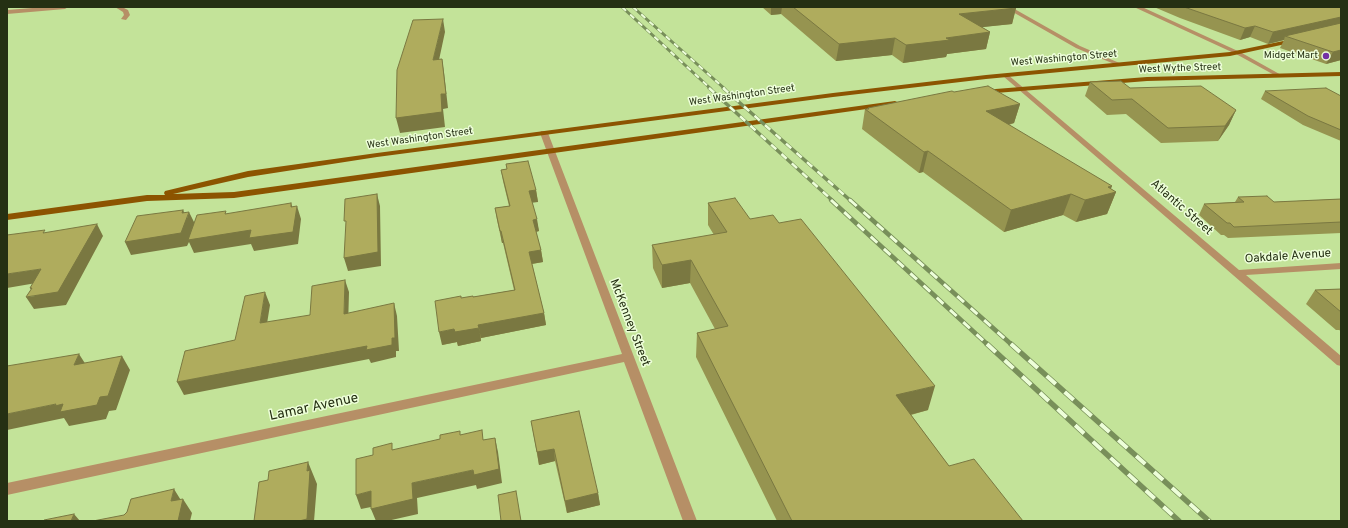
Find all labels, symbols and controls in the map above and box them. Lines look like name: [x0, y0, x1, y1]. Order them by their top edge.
street label: West Washington Street: [1010, 48, 1118, 70]
place label: Midget Mart: [1264, 50, 1318, 62]
marker: Midget Mart: [1321, 51, 1331, 61]
street label: West Wythe Street: [1139, 62, 1221, 76]
street label: West Washington Street: [688, 83, 796, 109]
street label: West Washington Street: [366, 126, 474, 152]
street label: Atlantic Street: [1147, 177, 1215, 239]
street label: Oakdale Avenue: [1244, 247, 1332, 267]
street label: McKenney Street: [606, 277, 652, 369]
street label: Lamar Avenue: [268, 390, 360, 426]

